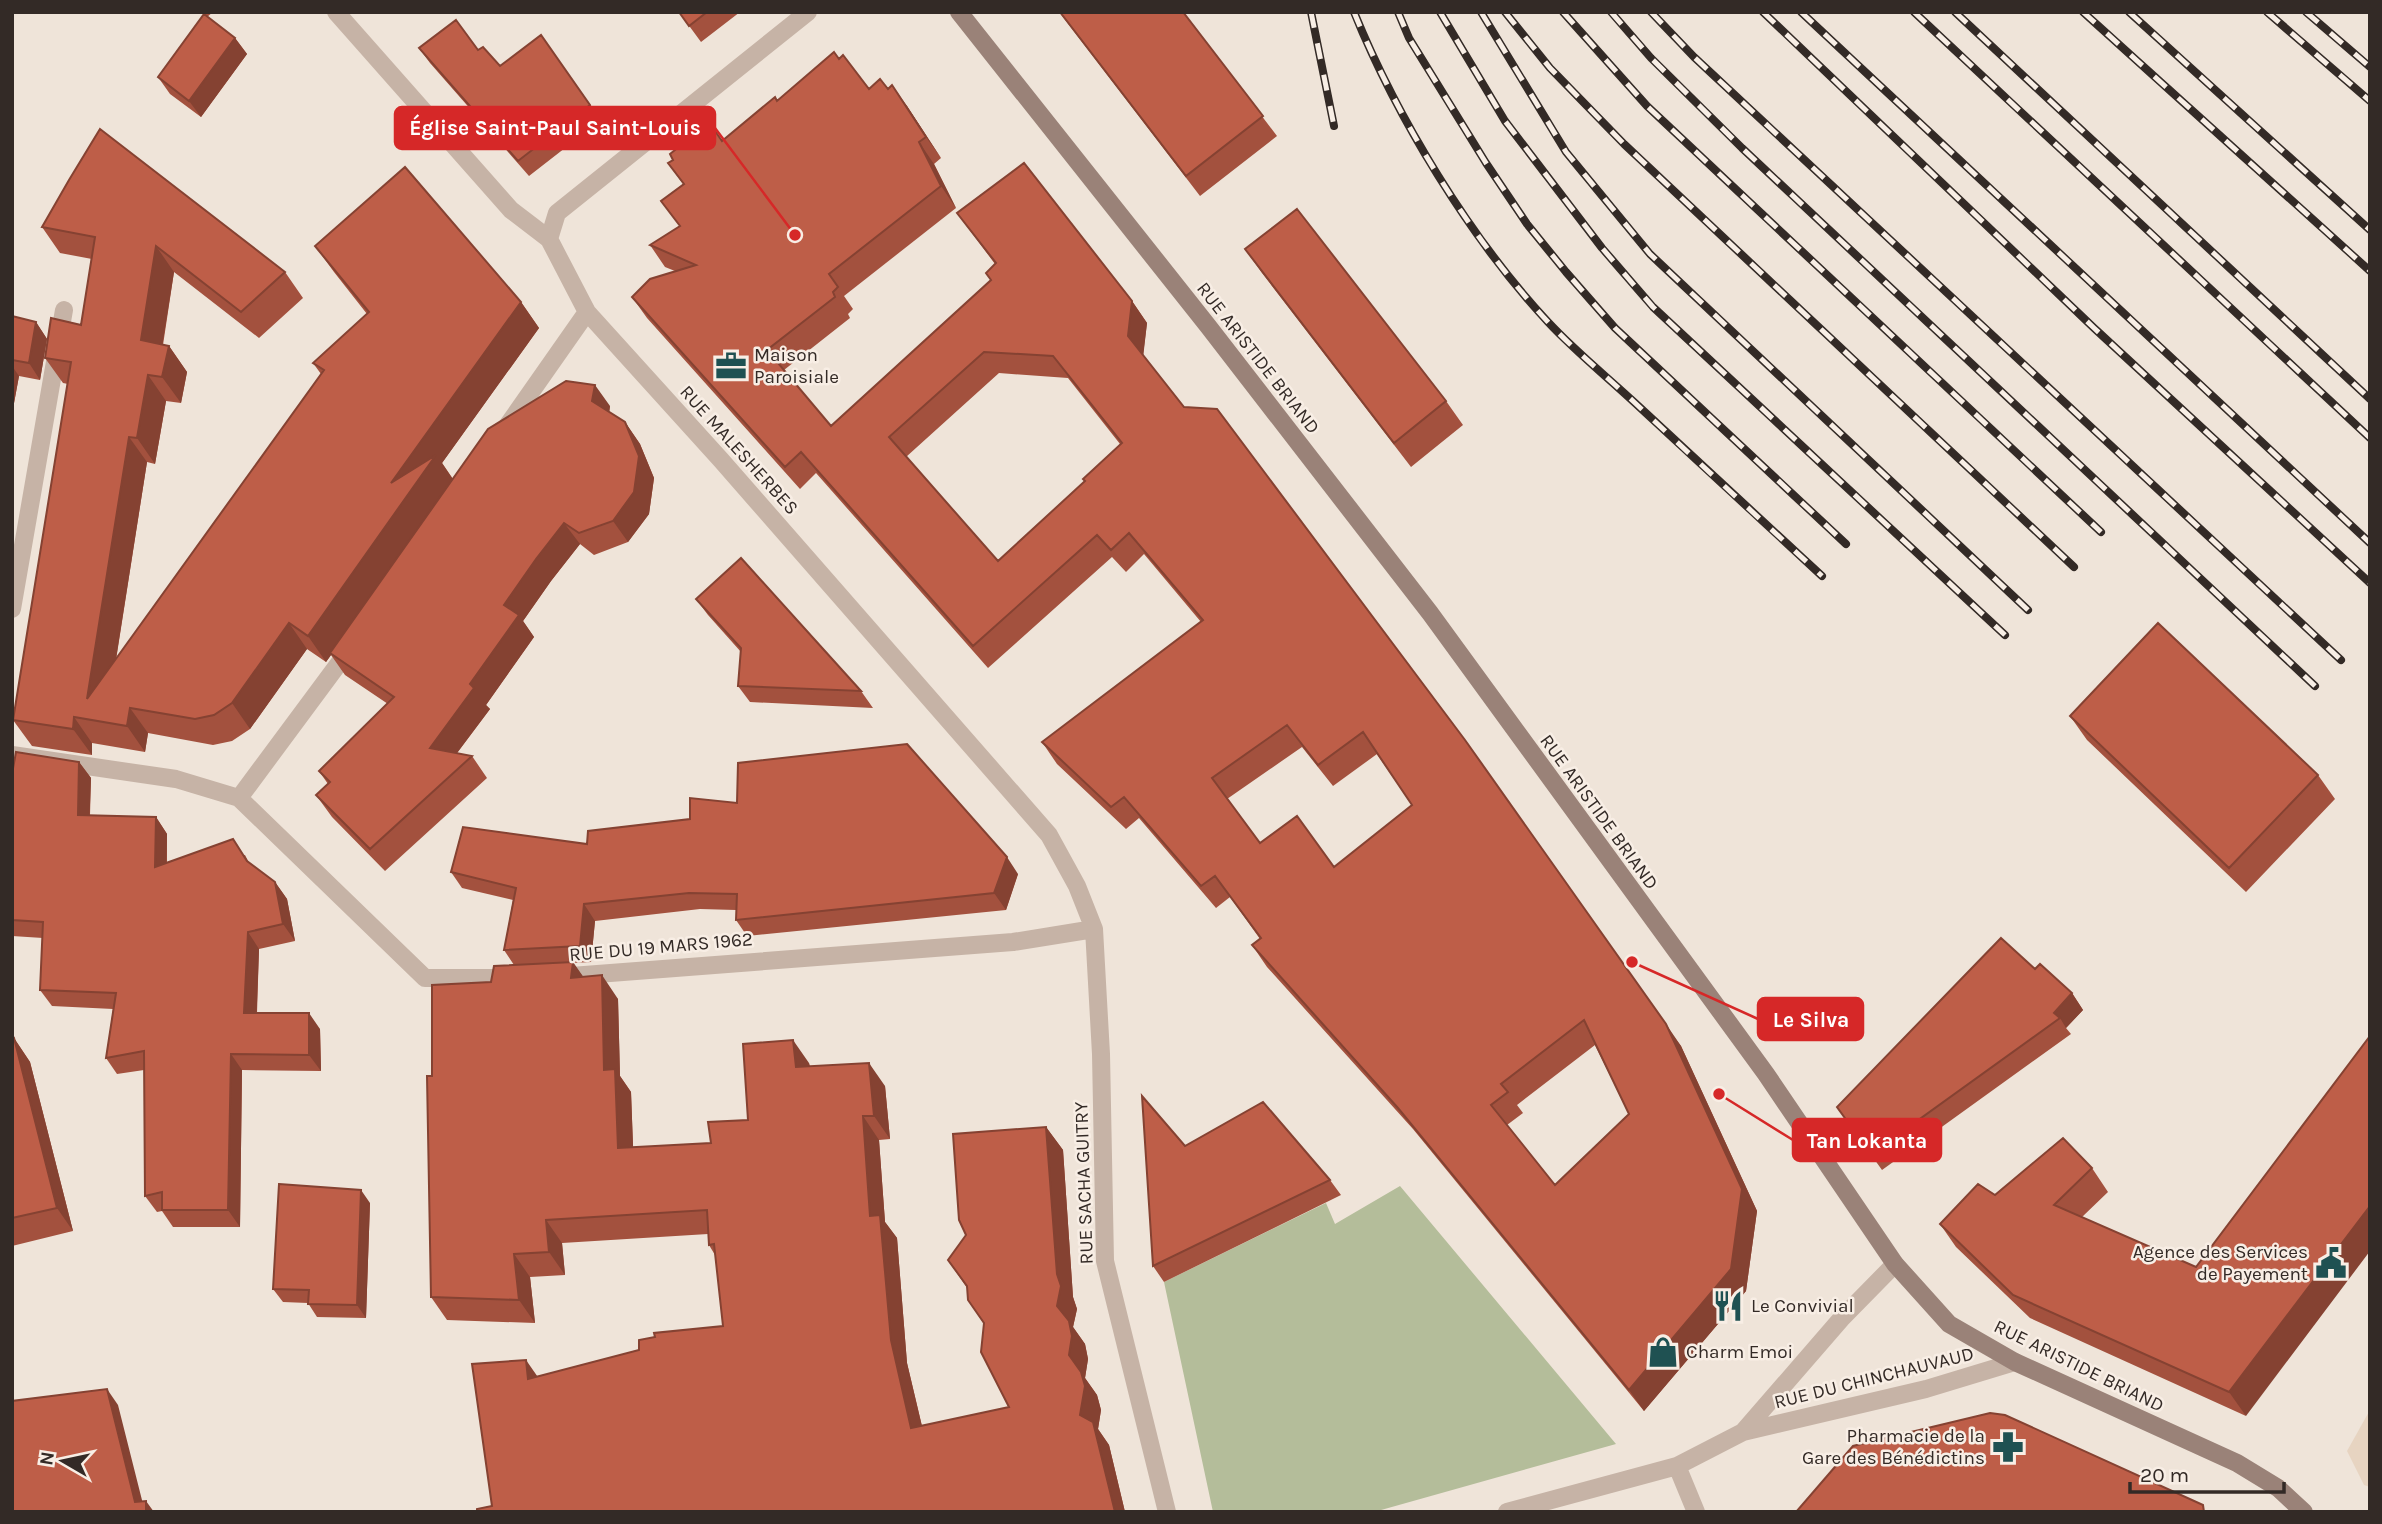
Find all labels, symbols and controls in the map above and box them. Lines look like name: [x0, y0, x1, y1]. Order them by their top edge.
callout: Église Saint-Paul Saint-Louis: [395, 107, 715, 149]
text: Église Saint-Paul Saint-Louis: [409, 114, 701, 140]
street label: RUE ARISTIDE BRIAND: [1192, 278, 1324, 438]
place label: Maison Paroisiale: [754, 344, 839, 388]
office icon: Maison Paroisiale: [714, 349, 748, 383]
street label: RUE MALESHERBES: [675, 381, 803, 519]
street label: RUE ARISTIDE BRIAND: [1535, 730, 1663, 894]
street label: RUE DU 19 MARS 1962: [568, 928, 754, 966]
callout: Le Silva: [1758, 998, 1863, 1040]
text: Le Silva: [1773, 1008, 1849, 1032]
street label: RUE SACHA GUITRY: [1070, 1101, 1098, 1265]
callout: Tan Lokanta: [1793, 1119, 1941, 1161]
text: Tan Lokanta: [1807, 1129, 1927, 1153]
place label: Agence des Services de Payement: [2133, 1241, 2308, 1285]
public building icon: Agence des Services de Payement: [2314, 1246, 2348, 1280]
restaurant icon: Le Convivial: [1711, 1289, 1745, 1323]
place label: Le Convivial: [1751, 1295, 1854, 1317]
street label: RUE ARISTIDE BRIAND: [1990, 1315, 2168, 1417]
shop icon: Charm Emoi: [1646, 1335, 1680, 1369]
place label: Charm Emoi: [1686, 1341, 1793, 1363]
street label: RUE DU CHINCHAUVAUD: [1772, 1343, 1976, 1413]
place label: Pharmacie de la Gare des Bénédictins: [1802, 1425, 1985, 1469]
north arrow: [28, 1426, 98, 1496]
pharmacy icon: Pharmacie de la Gare des Bénédictins: [1991, 1430, 2025, 1464]
text: N: [35, 1450, 59, 1467]
scale bar: [2130, 1450, 2284, 1494]
text: 20 m: [2140, 1463, 2189, 1487]

